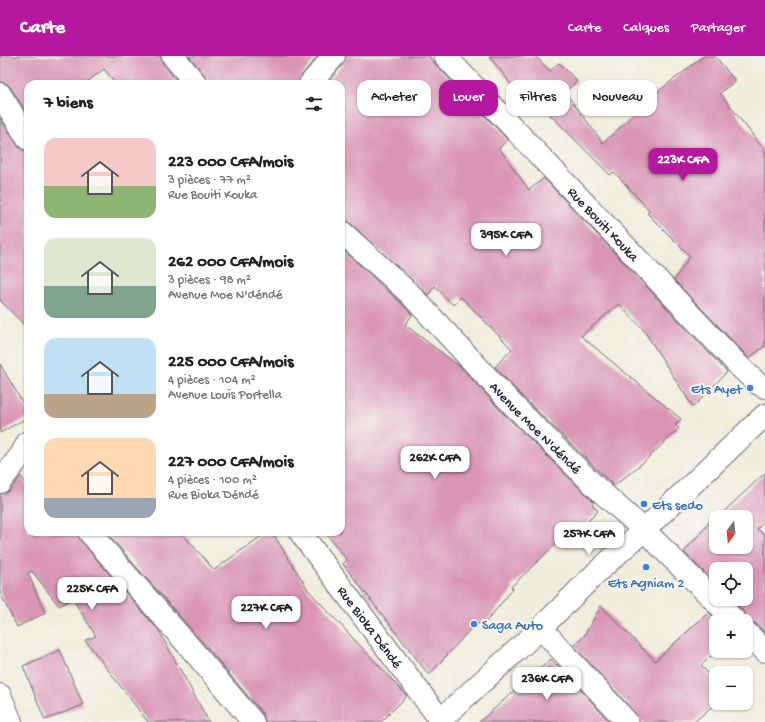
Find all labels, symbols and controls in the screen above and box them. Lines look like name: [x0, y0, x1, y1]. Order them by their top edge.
text: Carte: [20, 17, 65, 40]
text: Carte: [568, 20, 601, 37]
text: Calques: [623, 20, 669, 37]
text: Partager: [691, 20, 745, 37]
chip: Acheter: [357, 80, 431, 116]
chip: Louer: [439, 80, 498, 116]
chip: Filtres: [506, 80, 570, 116]
chip: Nouveau: [578, 80, 657, 116]
icon: filters: [303, 93, 325, 115]
text: 7 biens: [44, 94, 93, 114]
pin: 223K CFA: [642, 148, 724, 182]
text: 223 000 CFA/mois: [168, 153, 293, 173]
text: 223K CFA: [657, 153, 709, 168]
icon: home: [76, 154, 124, 202]
text: 3 pièces · 77 m²: [168, 173, 251, 188]
street label: Rue Bouiti Kouka: [563, 185, 642, 267]
text: Rue Bouiti Kouka: [168, 188, 257, 203]
pin: 395K CFA: [465, 223, 547, 257]
text: 395K CFA: [480, 228, 532, 243]
text: 262 000 CFA/mois: [168, 253, 293, 273]
icon: home: [76, 254, 124, 302]
text: 3 pièces · 98 m²: [168, 273, 251, 288]
text: Avenue Moe N'déndé: [168, 288, 282, 303]
text: 225 000 CFA/mois: [168, 353, 294, 373]
icon: home: [76, 354, 124, 402]
text: 4 pièces · 104 m²: [168, 373, 256, 388]
street label: Avenue Moe N'déndé: [485, 379, 584, 479]
place label: Ets Ayet: [691, 382, 743, 399]
marker: Ets Ayet: [745, 383, 755, 393]
text: Avenue Louis Portella: [168, 388, 282, 403]
pin: 262K CFA: [394, 446, 476, 480]
text: 262K CFA: [410, 451, 460, 466]
text: 227 000 CFA/mois: [168, 453, 293, 473]
icon: home: [76, 454, 124, 502]
text: 4 pièces · 100 m²: [168, 473, 257, 488]
text: Rue Bioka Déndé: [168, 488, 259, 503]
place label: Ets sedo: [652, 498, 703, 515]
marker: Ets sedo: [639, 499, 649, 509]
north arrow: [709, 510, 753, 554]
map controls: [709, 510, 753, 710]
pin: 257K CFA: [548, 522, 630, 556]
text: 257K CFA: [563, 527, 615, 542]
marker: Ets Agniam 2: [641, 562, 651, 572]
button: locate: [709, 562, 753, 606]
place label: Ets Agniam 2: [608, 576, 684, 593]
pin: 225K CFA: [51, 577, 133, 611]
text: 225K CFA: [66, 582, 118, 597]
street label: Rue Bioka Déndé: [333, 584, 405, 673]
pin: 227K CFA: [225, 596, 307, 630]
text: 227K CFA: [240, 601, 292, 616]
button: +: [709, 614, 753, 658]
place label: Saga Auto: [482, 618, 543, 635]
marker: Saga Auto: [469, 619, 479, 629]
button: −: [709, 666, 753, 710]
pin: 236K CFA: [506, 667, 588, 701]
text: 236K CFA: [521, 672, 573, 687]

